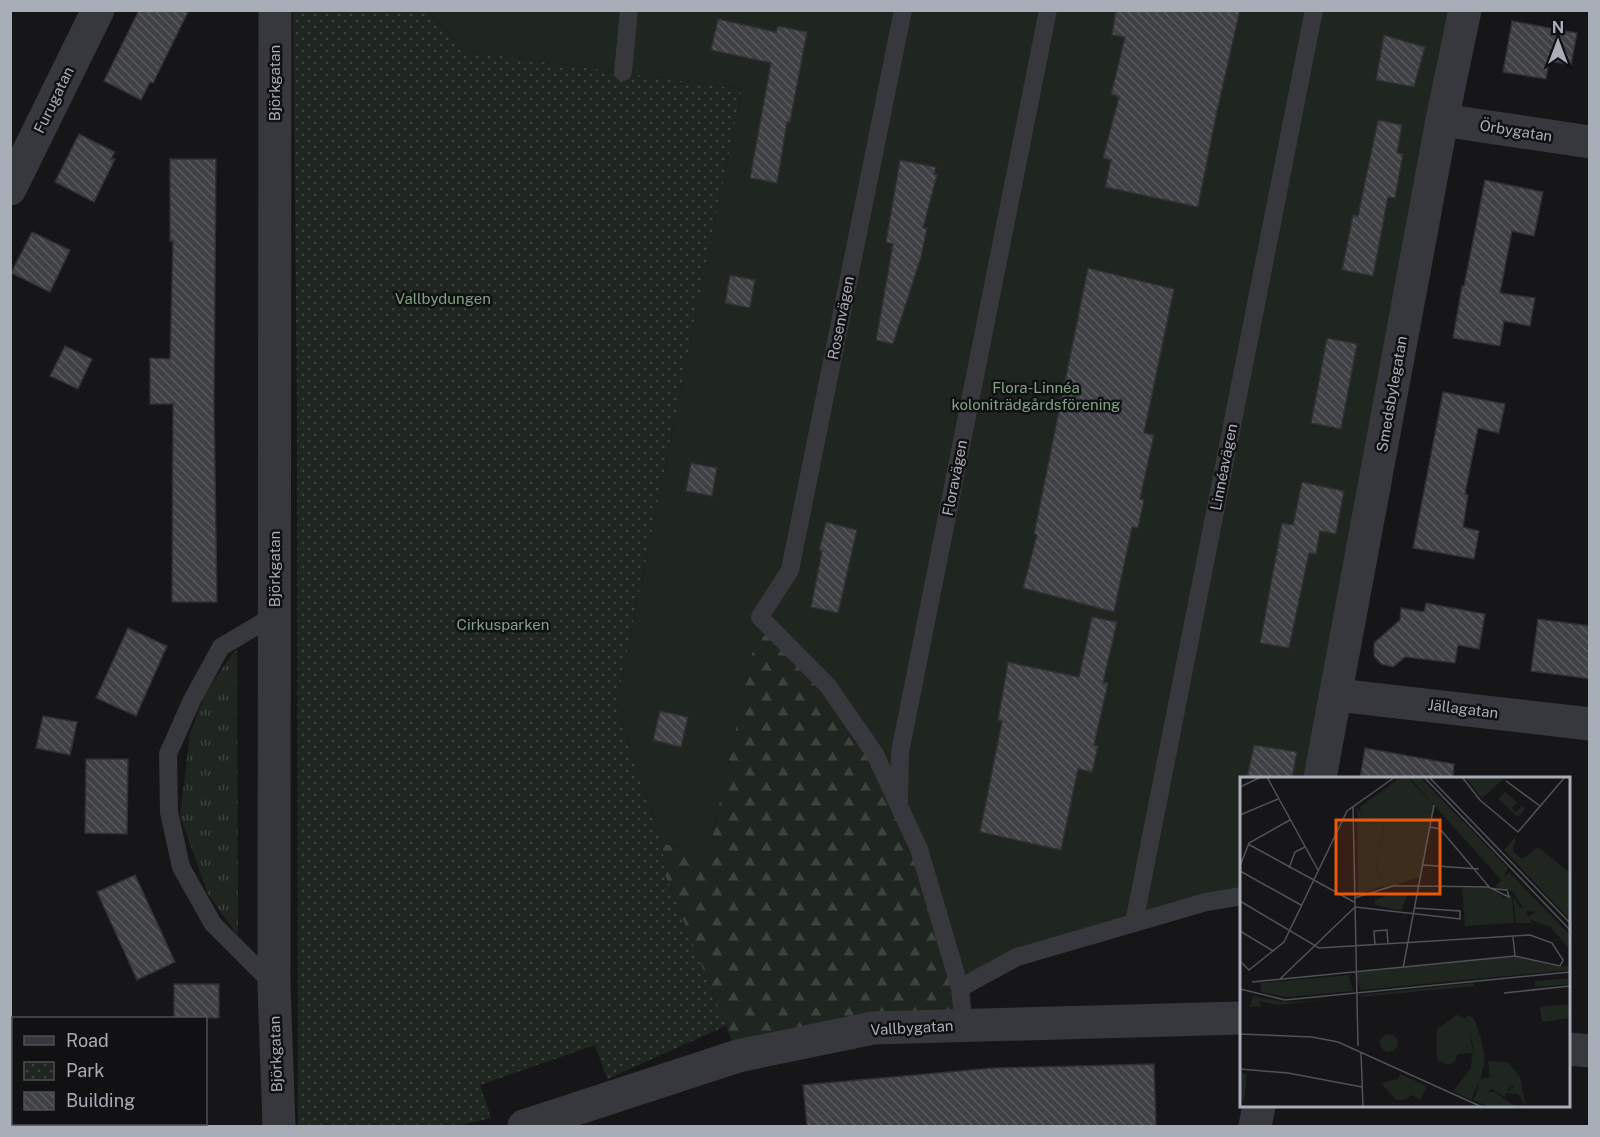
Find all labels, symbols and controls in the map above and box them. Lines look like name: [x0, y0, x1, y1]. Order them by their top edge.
north arrow: [1528, 12, 1588, 72]
text: N: [1552, 18, 1564, 37]
street label: Björkgatan: [266, 45, 283, 121]
street label: Furugatan: [30, 64, 77, 136]
street label: Örbygatan: [1479, 115, 1554, 145]
street label: Rosenvägen: [824, 275, 857, 361]
park label: Vallbydungen: [395, 290, 491, 307]
street label: Smedsbylegatan: [1373, 335, 1410, 453]
park label: Flora-Linnéa koloniträdgårdsförening: [952, 379, 1120, 413]
street label: Linnéavägen: [1207, 422, 1240, 512]
street label: Floravägen: [939, 438, 970, 517]
street label: Björkgatan: [266, 531, 283, 607]
park label: Cirkusparken: [457, 616, 549, 633]
street label: Jällagatan: [1427, 696, 1499, 721]
inset map: [1240, 777, 1570, 1107]
street label: Björkgatan: [266, 1016, 285, 1092]
legend: [12, 1017, 207, 1125]
street label: Vallbygatan: [870, 1017, 954, 1038]
text: Road: [66, 1030, 109, 1051]
text: Park: [66, 1060, 104, 1081]
text: Building: [66, 1090, 135, 1111]

